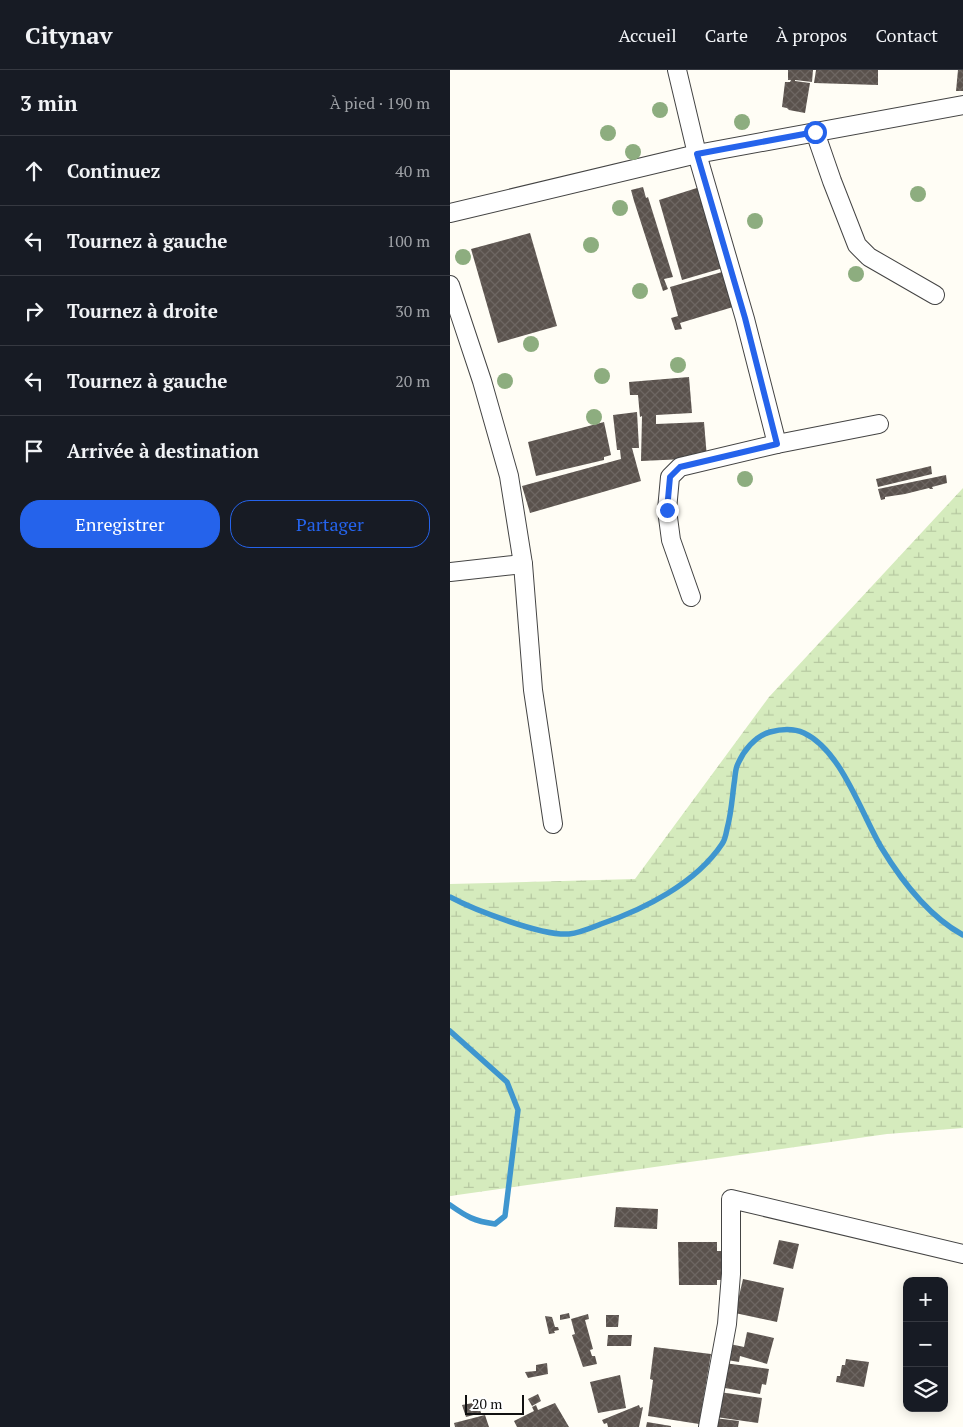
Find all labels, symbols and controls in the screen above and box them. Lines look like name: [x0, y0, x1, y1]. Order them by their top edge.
text: Citynav: [25, 19, 112, 51]
text: Accueil: [618, 23, 677, 47]
text: Carte: [705, 23, 748, 47]
text: À propos: [776, 23, 847, 47]
text: Contact: [875, 23, 938, 47]
text: 3 min: [20, 89, 77, 117]
text: À pied · 190 m: [330, 92, 430, 114]
route start: [804, 121, 827, 144]
icon: ahead: [20, 157, 48, 185]
text: Continuez: [67, 158, 160, 183]
text: 40 m: [395, 160, 430, 182]
icon: left: [20, 227, 48, 255]
text: Tournez à gauche: [67, 228, 228, 253]
text: 100 m: [387, 230, 430, 252]
icon: right: [20, 297, 48, 325]
text: Tournez à droite: [67, 298, 218, 323]
text: 30 m: [395, 300, 430, 322]
icon: left: [20, 367, 48, 395]
text: Tournez à gauche: [67, 368, 228, 393]
text: 20 m: [395, 370, 430, 392]
icon: arrive: [20, 437, 48, 465]
text: Arrivée à destination: [67, 438, 259, 463]
route end: [656, 499, 679, 522]
button: Enregistrer: [20, 500, 220, 548]
button: Partager: [230, 500, 430, 548]
map controls: [903, 1277, 948, 1412]
button: +: [903, 1277, 948, 1322]
button: −: [903, 1322, 948, 1367]
button: layers: [903, 1367, 948, 1412]
scale bar: [465, 1392, 524, 1415]
text: 20 m: [472, 1394, 502, 1413]

